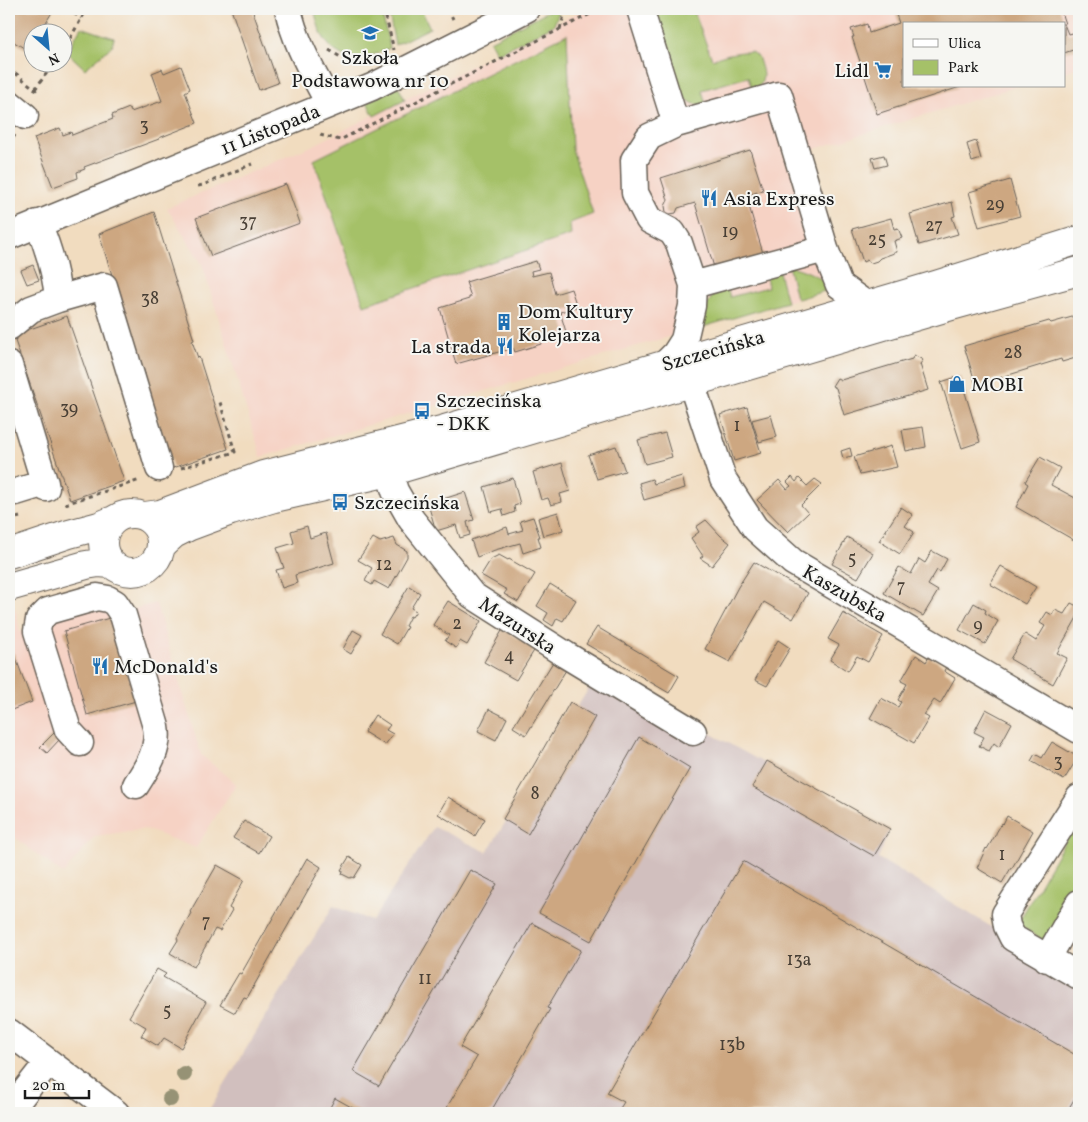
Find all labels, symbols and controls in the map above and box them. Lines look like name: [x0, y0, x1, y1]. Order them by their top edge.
north arrow: [22, 22, 72, 72]
legend: [903, 22, 1066, 88]
school or university icon: Szkoła Podstawowa nr 10: [360, 23, 380, 43]
text: Ulica: [948, 34, 981, 55]
place label: Szkoła Podstawowa nr 10: [291, 45, 449, 96]
text: N: [44, 47, 62, 69]
place label: Lidl: [835, 58, 869, 86]
text: Park: [948, 58, 979, 79]
supermarket icon: Lidl: [873, 60, 893, 80]
street label: 11 Listopada: [217, 98, 325, 164]
house number: 3: [139, 114, 149, 139]
place label: Asia Express: [723, 186, 835, 214]
restaurant icon: Asia Express: [699, 188, 719, 208]
house number: 29: [986, 193, 1004, 218]
house number: 37: [239, 210, 257, 235]
house number: 27: [925, 214, 943, 239]
house number: 19: [722, 220, 738, 245]
house number: 25: [868, 228, 886, 253]
house number: 38: [141, 287, 159, 312]
place label: Dom Kultury Kolejarza: [518, 299, 633, 350]
building icon: Dom Kultury Kolejarza: [494, 312, 514, 332]
street label: Szczecińska: [659, 324, 768, 380]
place label: La strada: [411, 334, 491, 362]
restaurant icon: La strada: [495, 336, 515, 356]
house number: 28: [1004, 341, 1022, 366]
place label: MOBI: [971, 372, 1024, 400]
shop icon: MOBI: [947, 374, 967, 394]
place label: Szczecińska - DKK: [436, 388, 542, 439]
house number: 39: [60, 397, 78, 422]
bus stop icon: Szczecińska - DKK: [412, 401, 432, 421]
house number: 1: [734, 414, 740, 439]
place label: Szczecińska: [354, 490, 460, 518]
bus stop icon: Szczecińska: [330, 492, 350, 512]
house number: 5: [848, 547, 856, 572]
house number: 12: [376, 553, 392, 578]
street label: Kaszubska: [796, 559, 892, 630]
house number: 7: [897, 575, 905, 600]
street label: Mazurska: [473, 591, 561, 662]
house number: 2: [452, 612, 462, 637]
house number: 9: [973, 614, 983, 639]
house number: 4: [504, 644, 514, 669]
place label: McDonald's: [114, 654, 218, 682]
restaurant icon: McDonald's: [90, 656, 110, 676]
house number: 3: [1053, 750, 1063, 775]
house number: 8: [530, 782, 540, 807]
house number: 1: [999, 843, 1005, 868]
house number: 7: [202, 910, 210, 935]
house number: 13a: [786, 948, 812, 973]
house number: 11: [418, 967, 432, 992]
house number: 5: [163, 999, 171, 1024]
house number: 13b: [719, 1033, 745, 1058]
scale bar: [25, 1067, 89, 1099]
text: 20 m: [32, 1076, 65, 1097]

